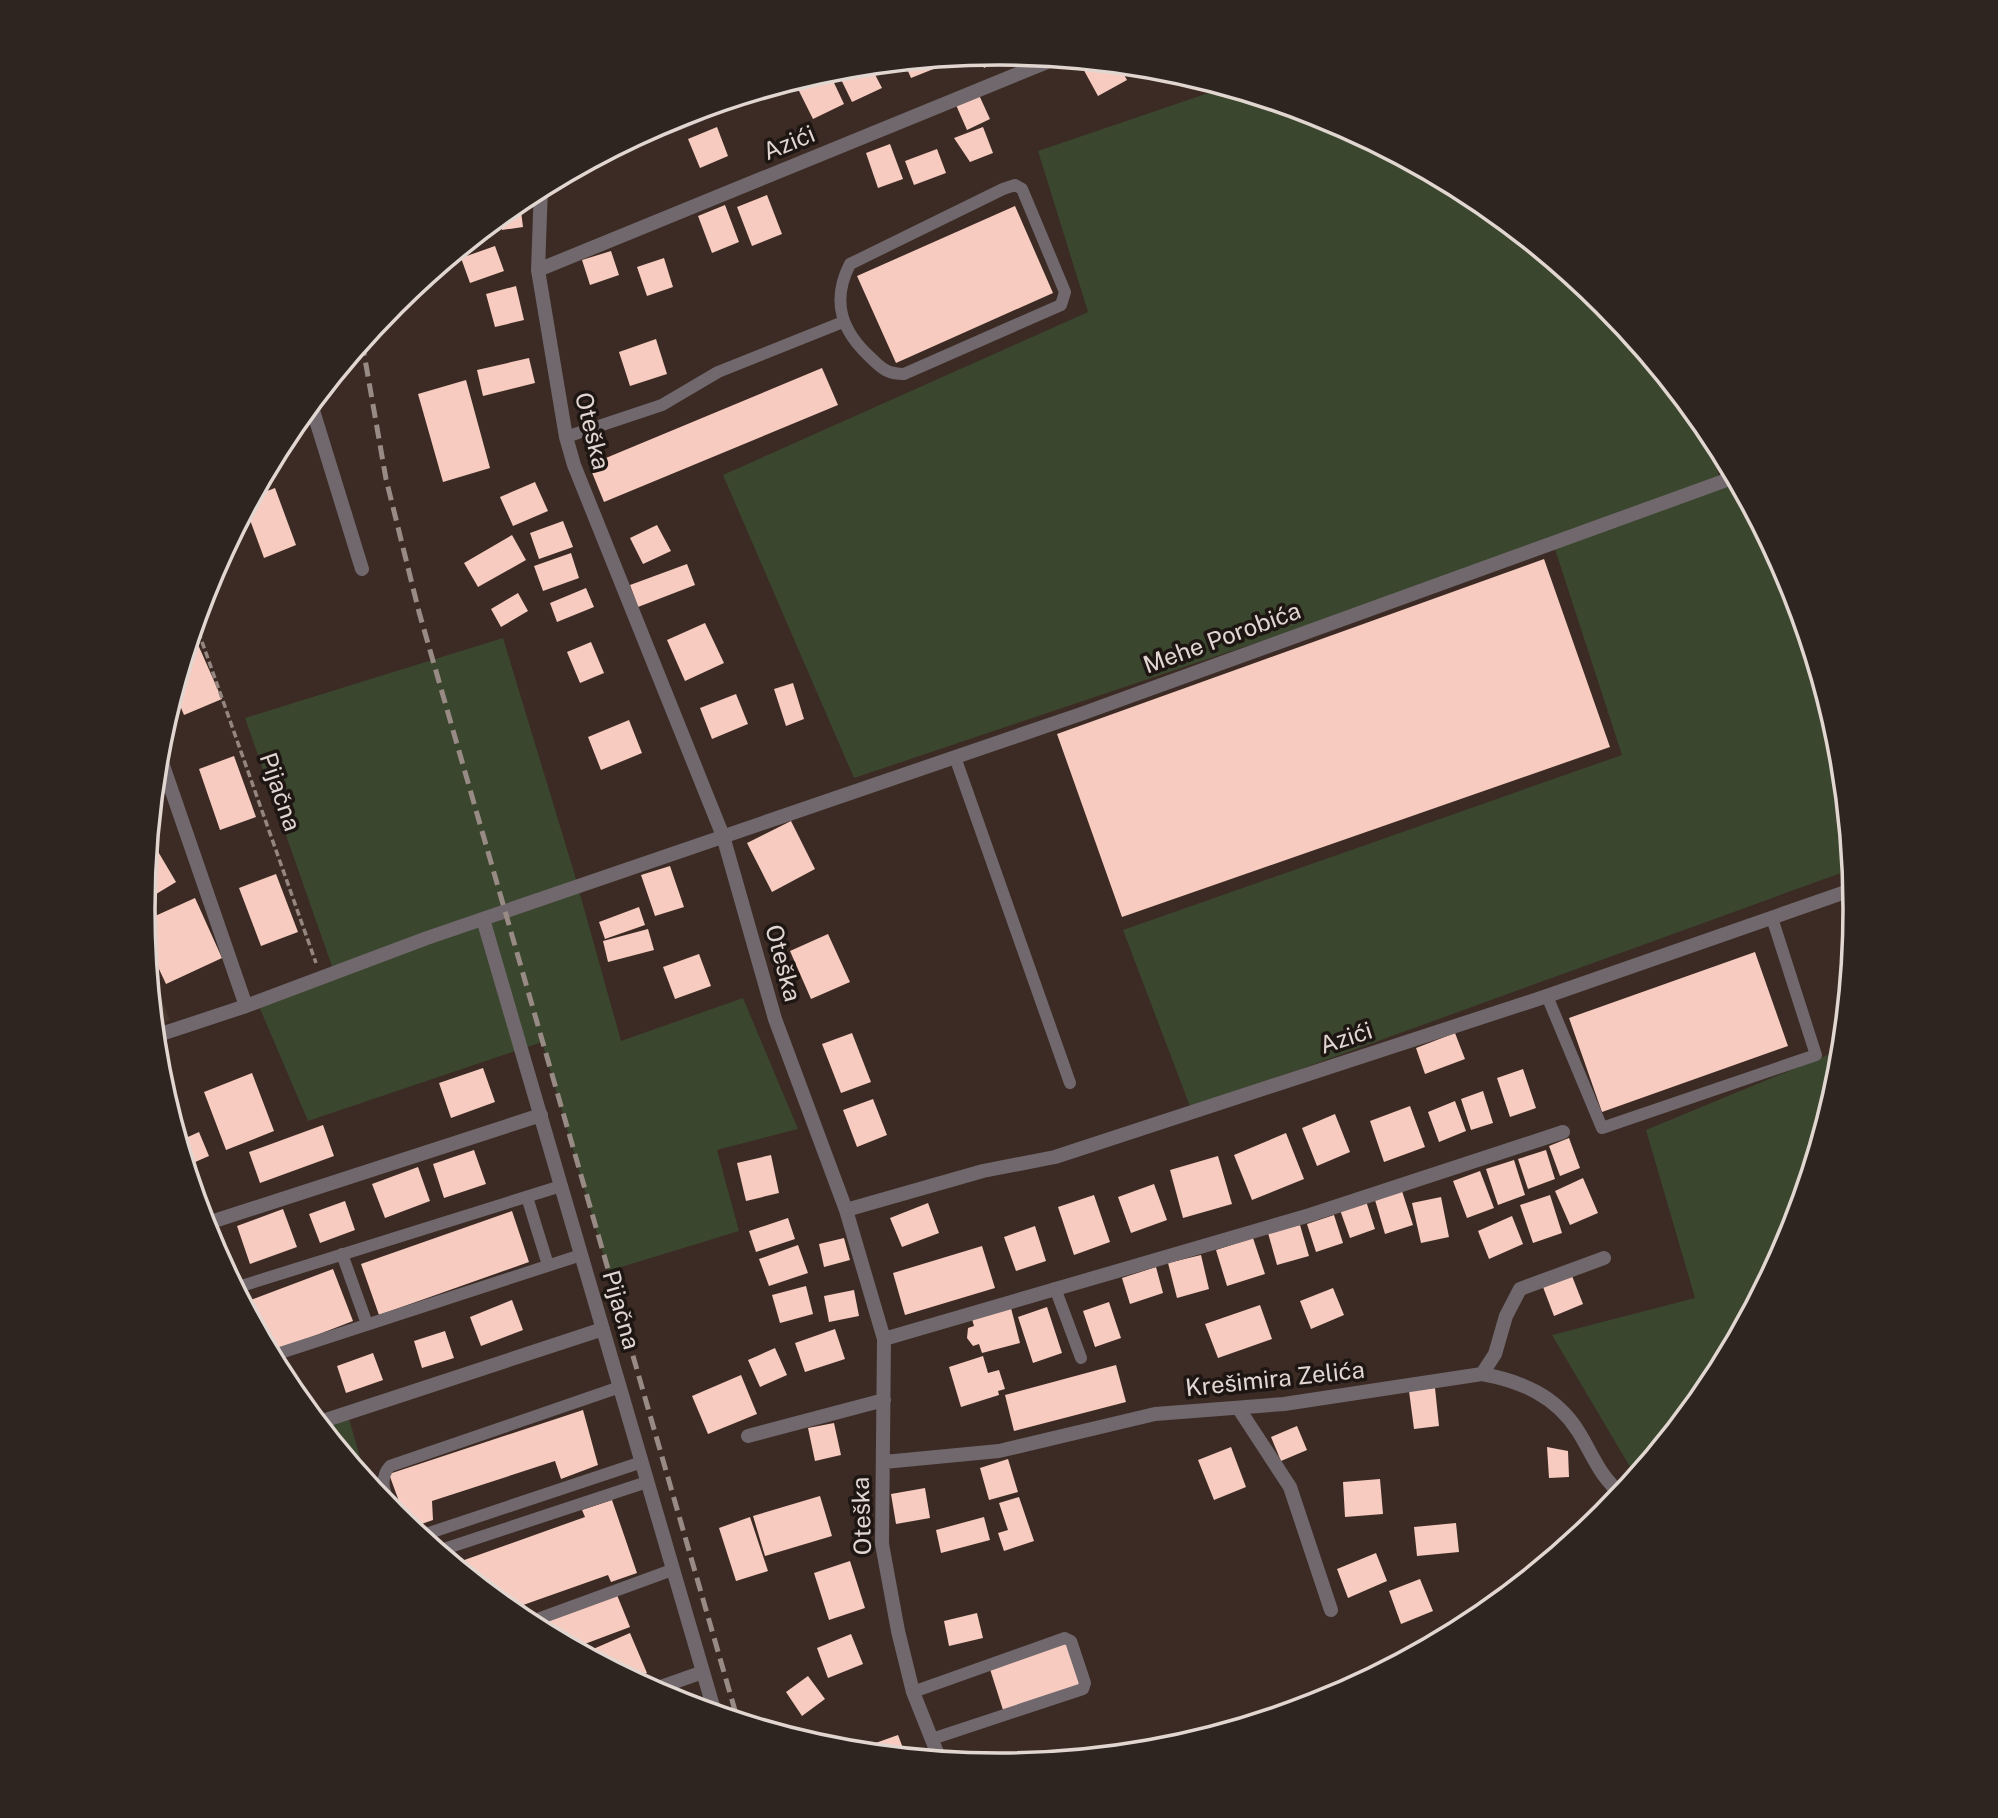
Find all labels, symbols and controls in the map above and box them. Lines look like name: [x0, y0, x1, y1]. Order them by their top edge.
street label: Azići: [759, 119, 819, 165]
street label: Oteška: [570, 389, 616, 472]
street label: Mehe Porobića: [1139, 596, 1304, 679]
street label: Pijačna: [255, 749, 307, 834]
street label: Oteška: [760, 921, 808, 1004]
street label: Azići: [1316, 1015, 1376, 1059]
street label: Pijačna: [597, 1267, 647, 1352]
street label: Krešimira Zelića: [1184, 1355, 1366, 1401]
street label: Oteška: [846, 1476, 876, 1556]

